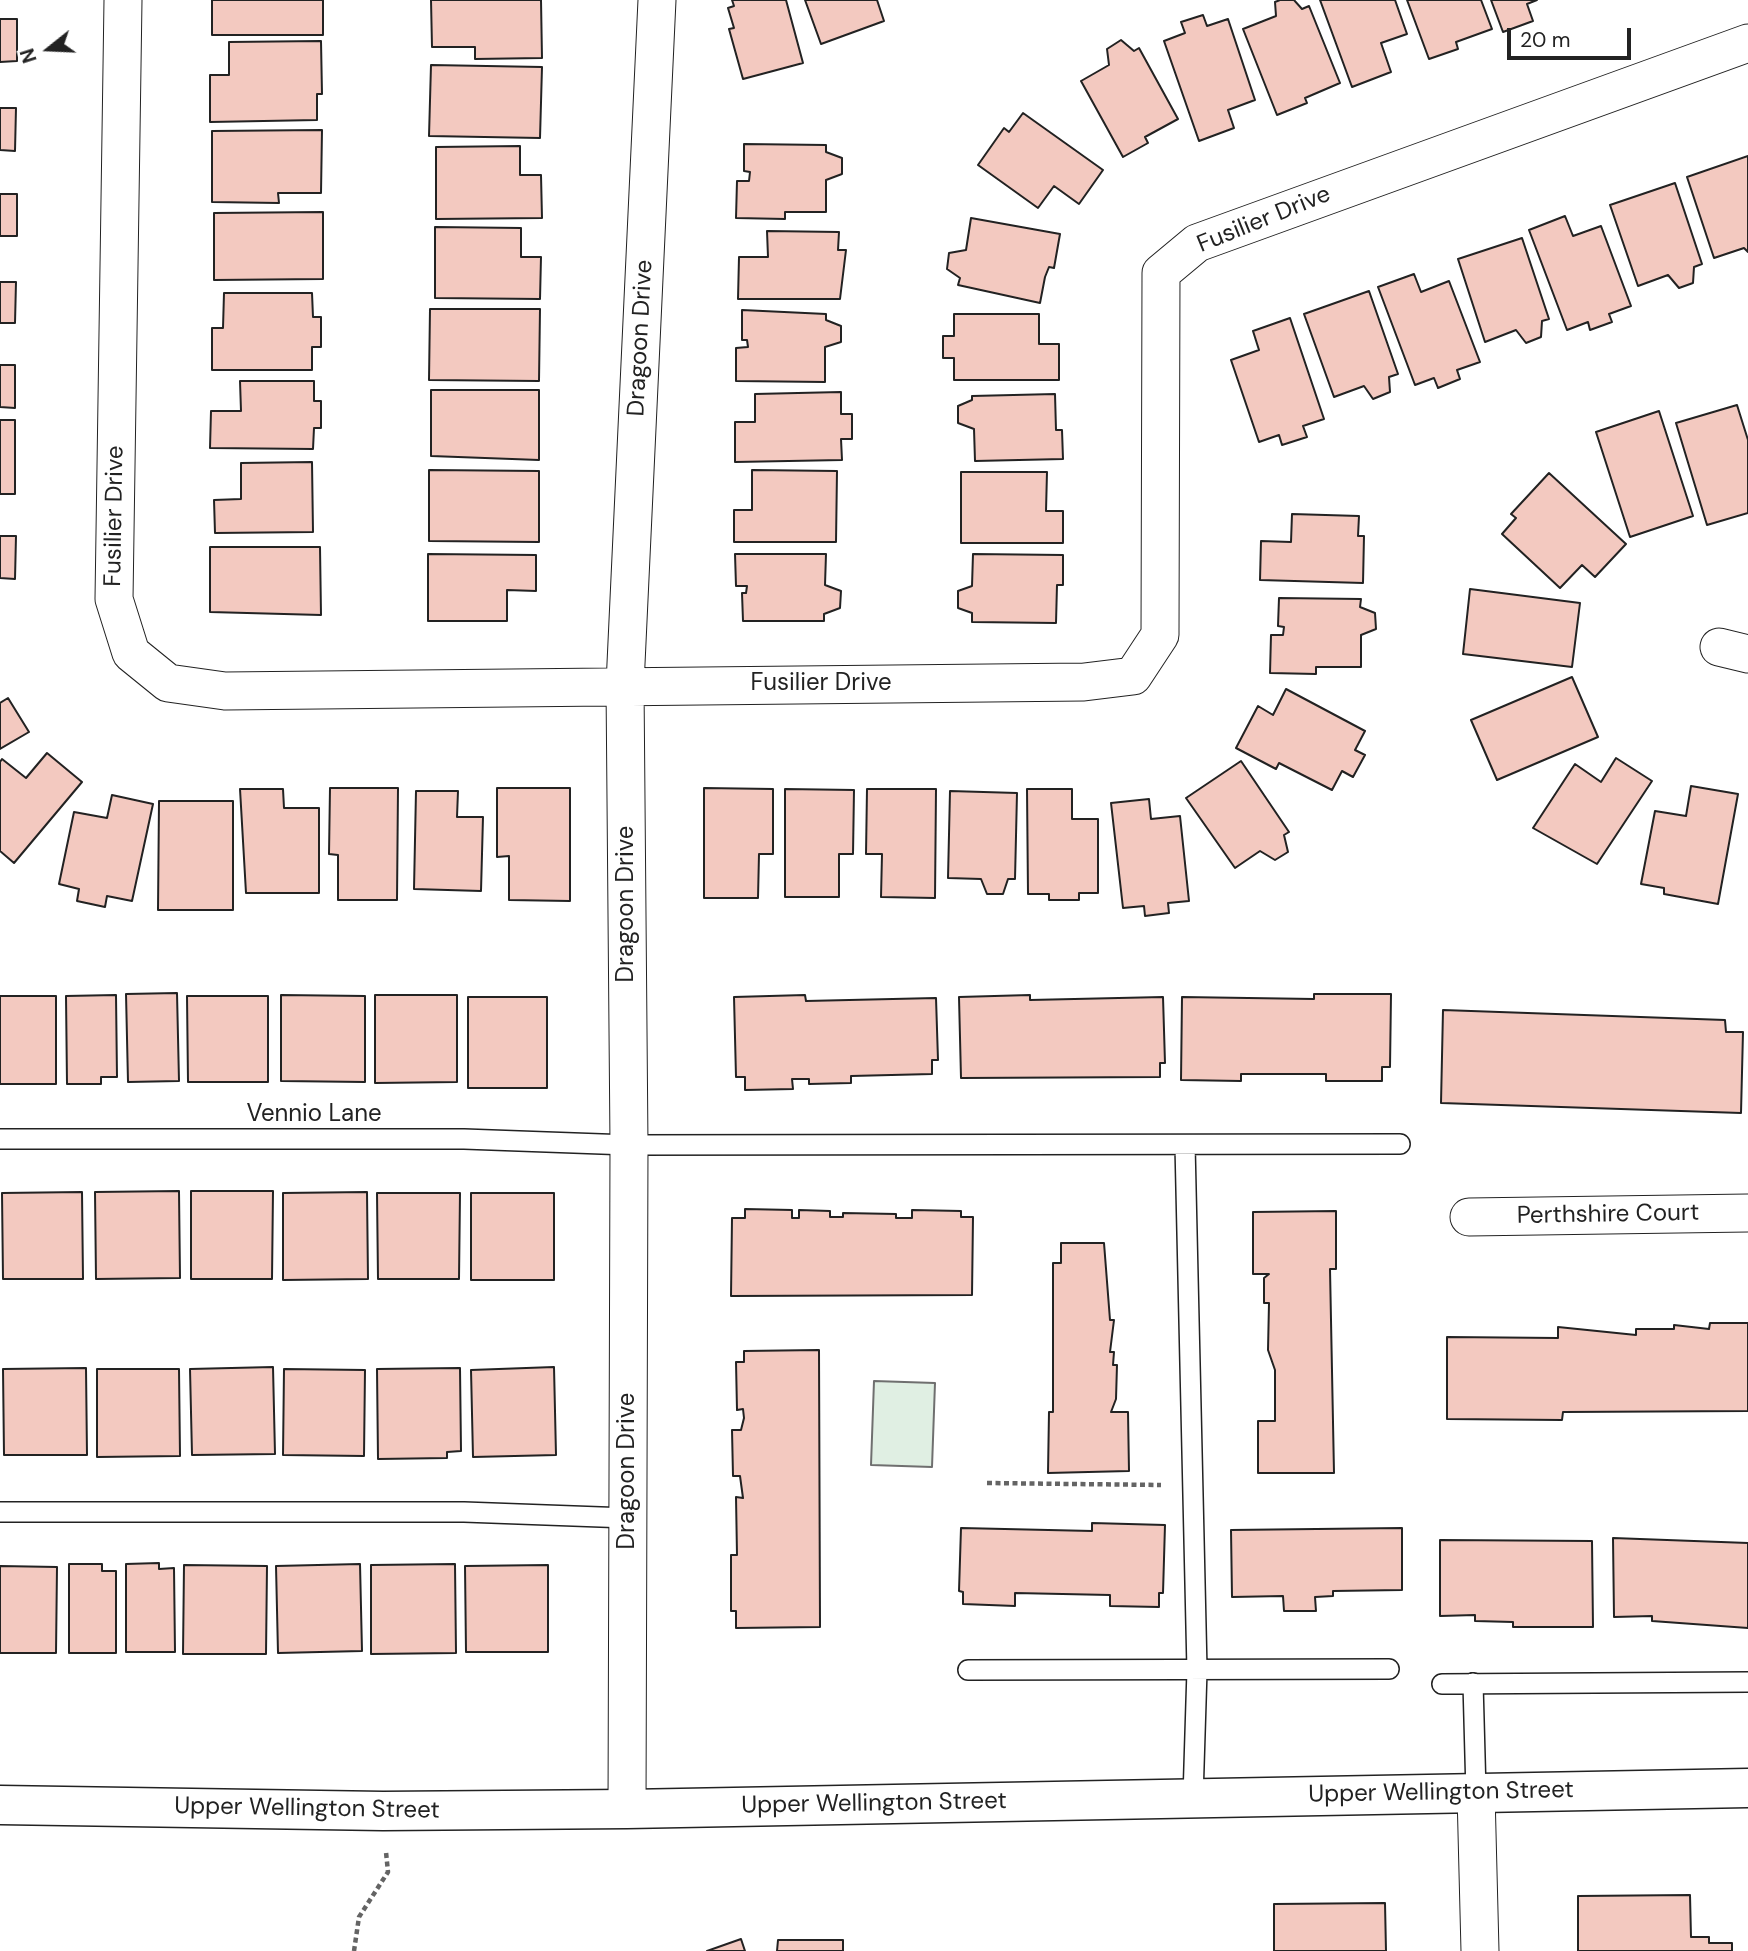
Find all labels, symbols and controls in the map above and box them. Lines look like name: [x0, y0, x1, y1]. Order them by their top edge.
north arrow: [14, 14, 84, 84]
scale bar: [1510, 14, 1634, 58]
text: 20 m: [1520, 26, 1571, 54]
text: N: [15, 45, 43, 66]
street label: Fusilier Drive: [1193, 180, 1335, 260]
street label: Dragoon Drive: [623, 259, 659, 417]
street label: Fusilier Drive: [99, 445, 131, 587]
street label: Fusilier Drive: [750, 670, 892, 698]
street label: Dragoon Drive: [613, 826, 641, 982]
street label: Vennio Lane: [246, 1101, 382, 1129]
street label: Perthshire Court: [1517, 1199, 1699, 1231]
street label: Dragoon Drive: [614, 1393, 642, 1549]
street label: Upper Wellington Street: [1308, 1776, 1574, 1810]
street label: Upper Wellington Street: [741, 1787, 1007, 1821]
street label: Upper Wellington Street: [174, 1792, 440, 1826]

